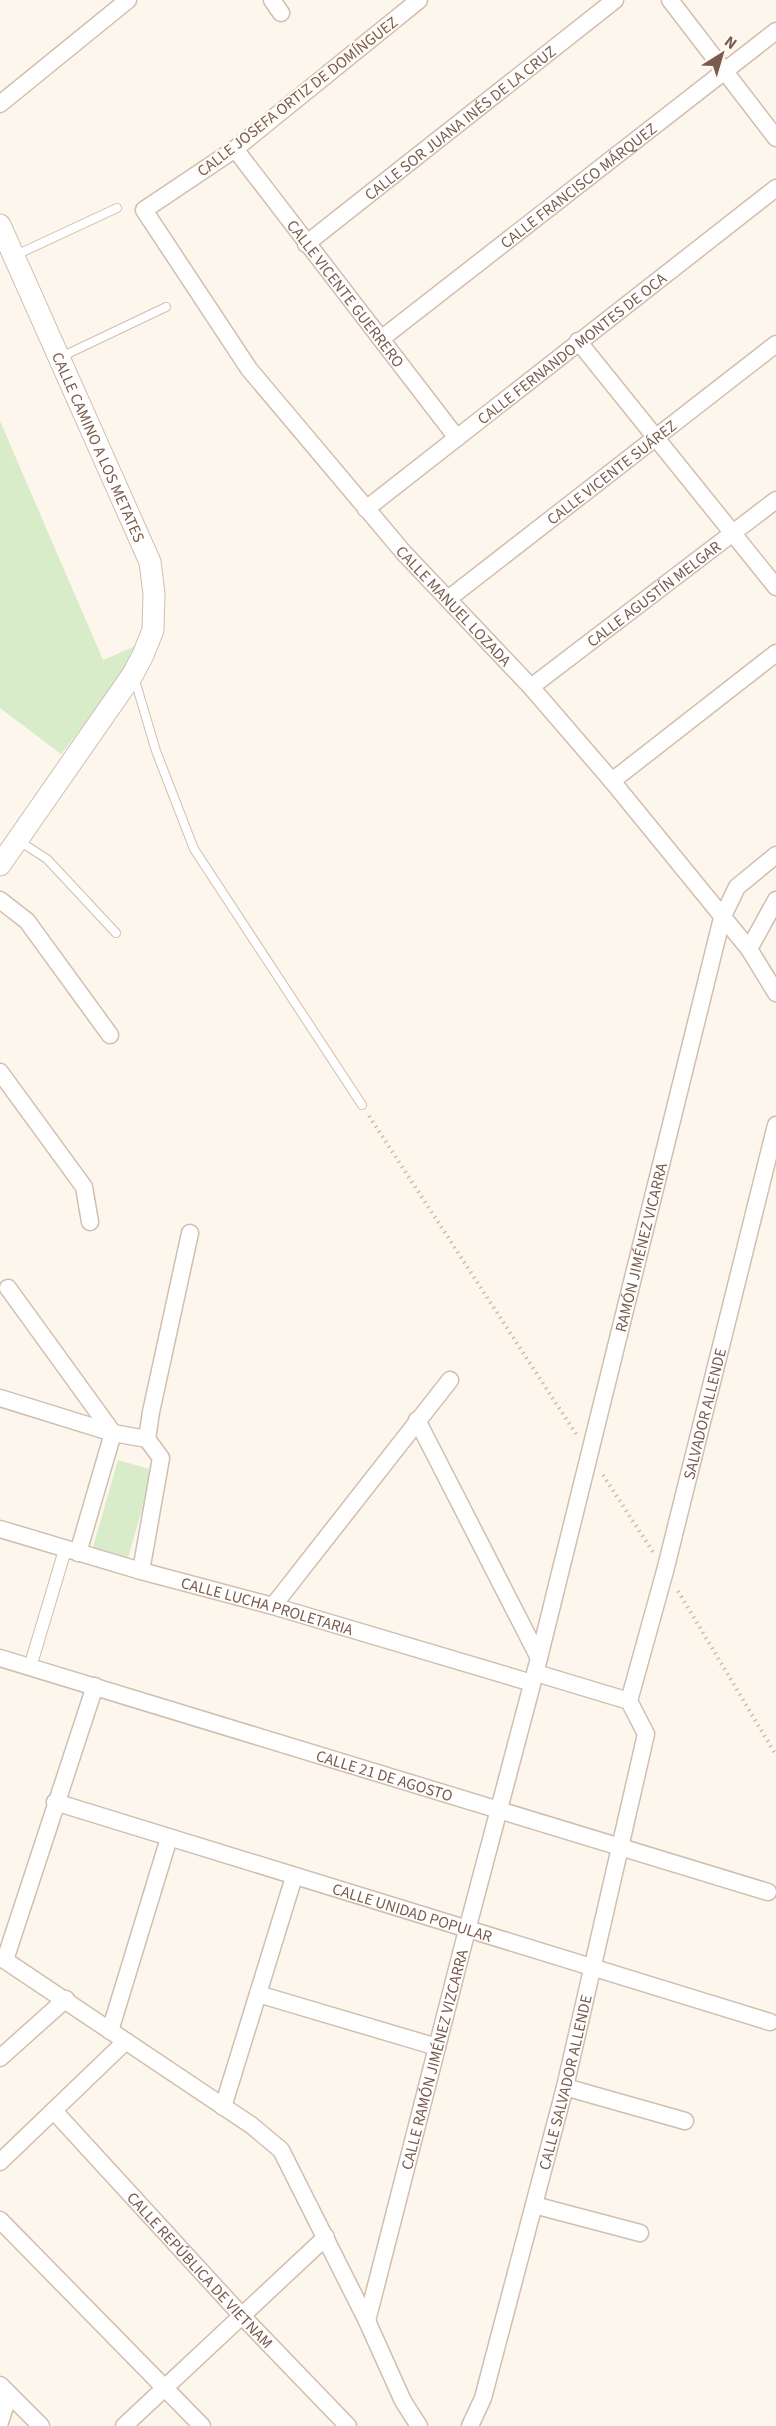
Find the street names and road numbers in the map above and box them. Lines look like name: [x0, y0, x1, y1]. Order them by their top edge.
street label: CALLE JOSEFA ORTIZ DE DOMÍNGUEZ: [193, 11, 402, 182]
street label: CALLE SOR JUANA INÉS DE LA CRUZ: [360, 41, 561, 206]
street label: CALLE FRANCISCO MÁRQUEZ: [496, 118, 662, 254]
street label: CALLE VICENTE GUERRERO: [281, 216, 409, 372]
street label: CALLE FERNANDO MONTES DE OCA: [473, 268, 672, 430]
street label: CALLE CAMINO A LOS METATES: [46, 349, 150, 546]
street label: CALLE VICENTE SUÁREZ: [542, 415, 682, 530]
street label: CALLE AGUSTÍN MELGAR: [582, 536, 726, 653]
street label: CALLE MANUEL LOZADA: [390, 541, 516, 672]
street label: RAMÓN JIMÉNEZ VICARRA: [610, 1160, 673, 1334]
street label: SALVADOR ALLENDE: [678, 1346, 732, 1482]
street label: CALLE LUCHA PROLETARIA: [178, 1572, 356, 1641]
street label: CALLE 21 DE AGOSTO: [313, 1745, 455, 1807]
street label: CALLE UNIDAD POPULAR: [330, 1878, 495, 1948]
street label: CALLE RAMÓN JIMÉNEZ VIZCARRA: [396, 1947, 474, 2172]
street label: CALLE SALVADOR ALLENDE: [534, 1993, 598, 2173]
street label: CALLE REPÚBLICA DE VIETNAM: [121, 2187, 278, 2354]

